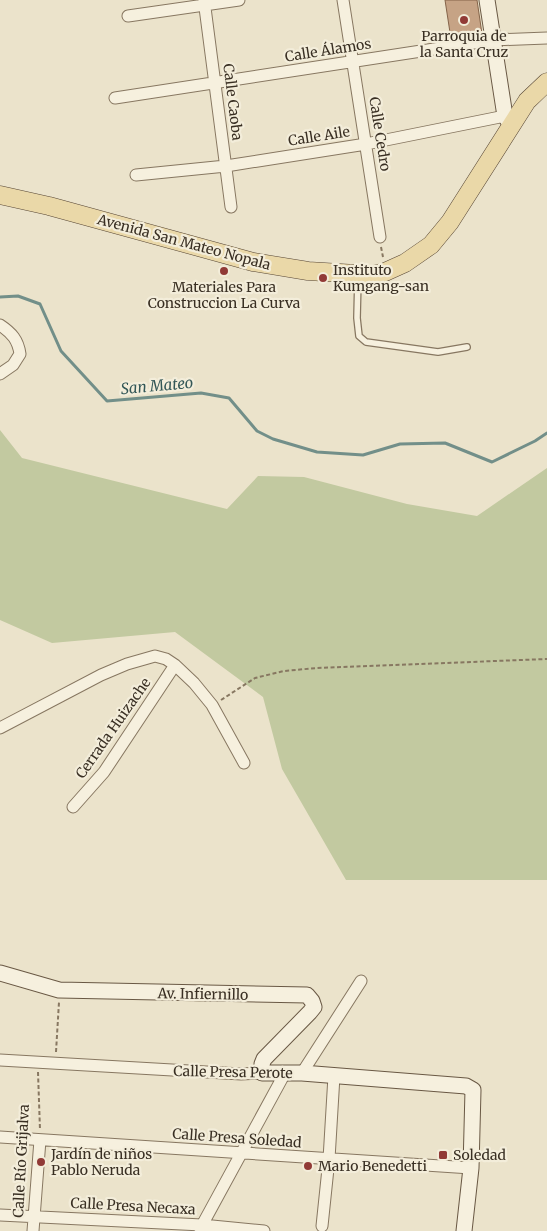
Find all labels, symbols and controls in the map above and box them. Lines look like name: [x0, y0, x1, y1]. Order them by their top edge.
marker: Parroquia de la Santa Cruz: [458, 14, 470, 26]
place label: Parroquia de la Santa Cruz: [420, 27, 509, 61]
street label: Calle Álamos: [284, 34, 372, 66]
street label: Calle Caoba: [219, 63, 247, 142]
street label: Calle Cedro: [365, 95, 395, 173]
street label: Calle Aile: [287, 122, 351, 150]
street label: Avenida San Mateo Nopala: [94, 210, 273, 274]
place label: Instituto Kumgang-san: [333, 261, 429, 295]
marker: Materiales Para Construccion La Curva: [218, 265, 230, 277]
marker: Instituto Kumgang-san: [317, 272, 329, 284]
place label: Materiales Para Construccion La Curva: [148, 278, 301, 312]
water label: San Mateo: [120, 373, 194, 398]
street label: Cerrada Huizache: [72, 674, 154, 782]
street label: Av. Infiernillo: [156, 984, 249, 1004]
street label: Calle Presa Perote: [173, 1062, 293, 1082]
street label: Calle Río Grijalva: [9, 1103, 33, 1218]
street label: Calle Presa Soledad: [172, 1125, 303, 1152]
place label: Jardín de niños Pablo Neruda: [50, 1145, 152, 1179]
place label: Soledad: [453, 1146, 507, 1164]
marker: Soledad: [437, 1149, 449, 1161]
marker: Jardín de niños Pablo Neruda: [35, 1156, 47, 1168]
place label: Mario Benedetti: [318, 1157, 427, 1175]
marker: Mario Benedetti: [302, 1160, 314, 1172]
street label: Calle Presa Necaxa: [70, 1194, 196, 1218]

